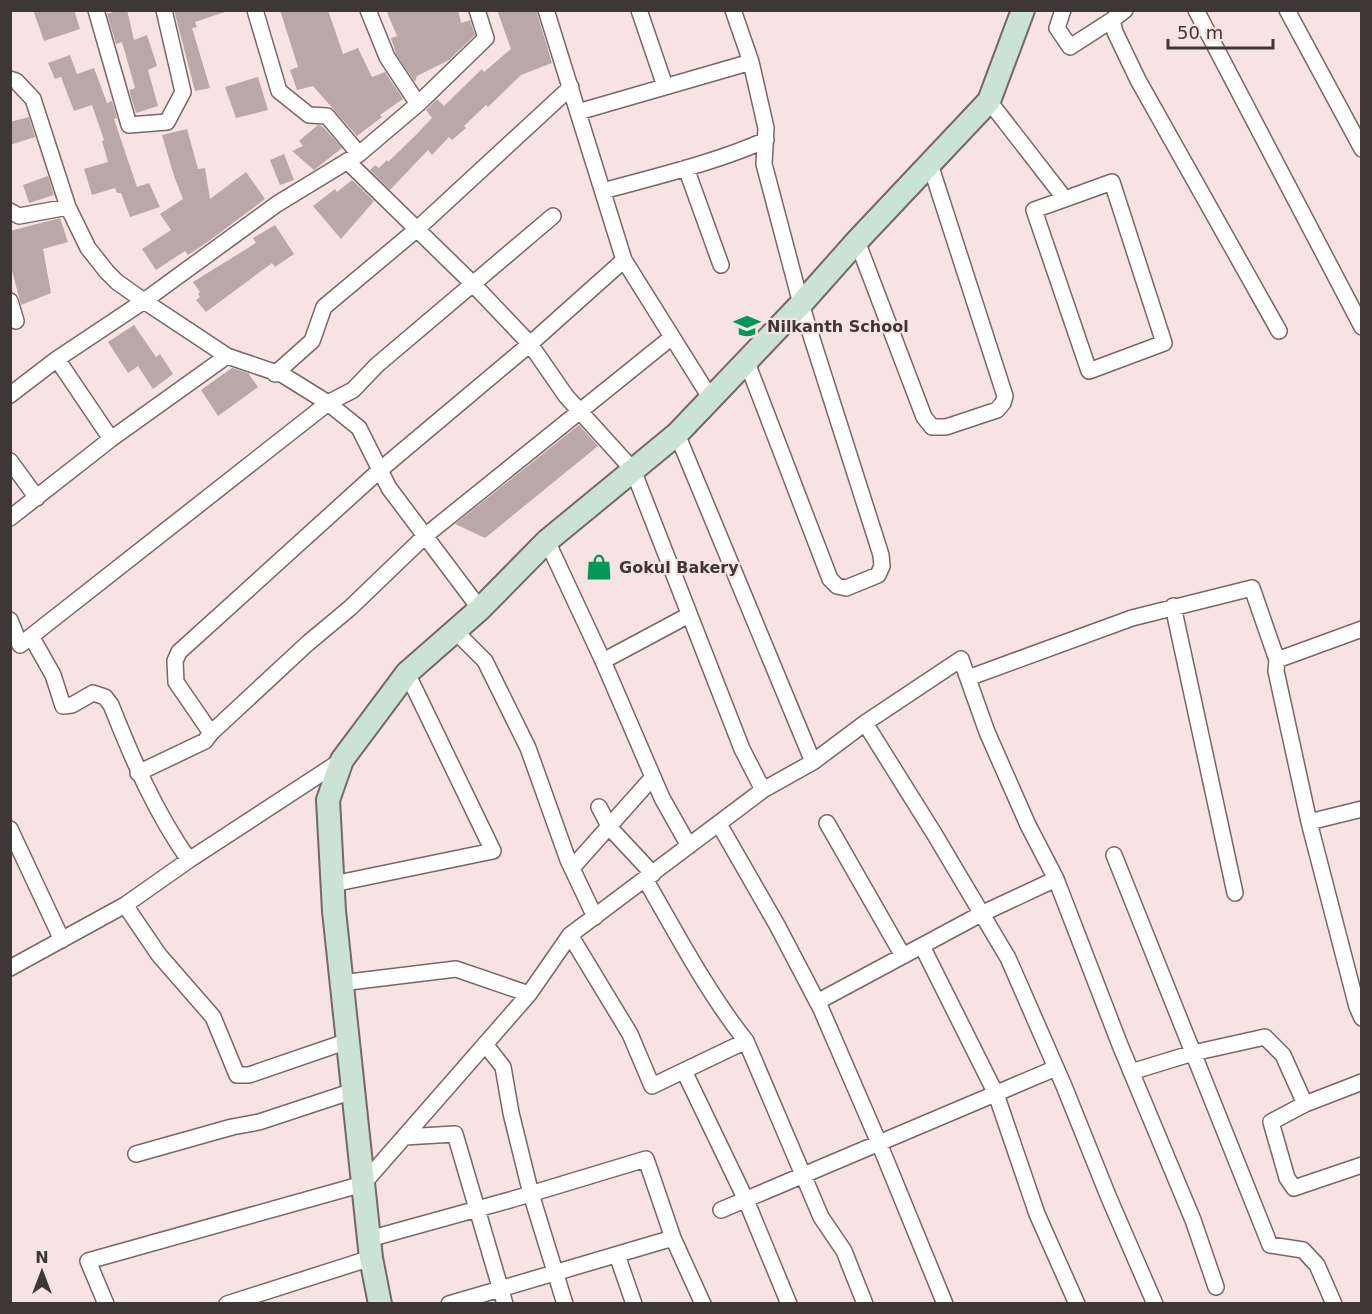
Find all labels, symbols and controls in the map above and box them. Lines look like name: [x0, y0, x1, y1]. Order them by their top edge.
scale bar: [1168, 12, 1273, 50]
text: 50 m: [1177, 22, 1223, 43]
school or university icon: Nilkanth School: [732, 311, 762, 341]
place label: Nilkanth School: [767, 317, 909, 336]
shop icon: Gokul Bakery: [584, 552, 614, 582]
place label: Gokul Bakery: [619, 558, 739, 577]
north arrow: [12, 1242, 72, 1302]
text: N: [35, 1248, 49, 1267]

